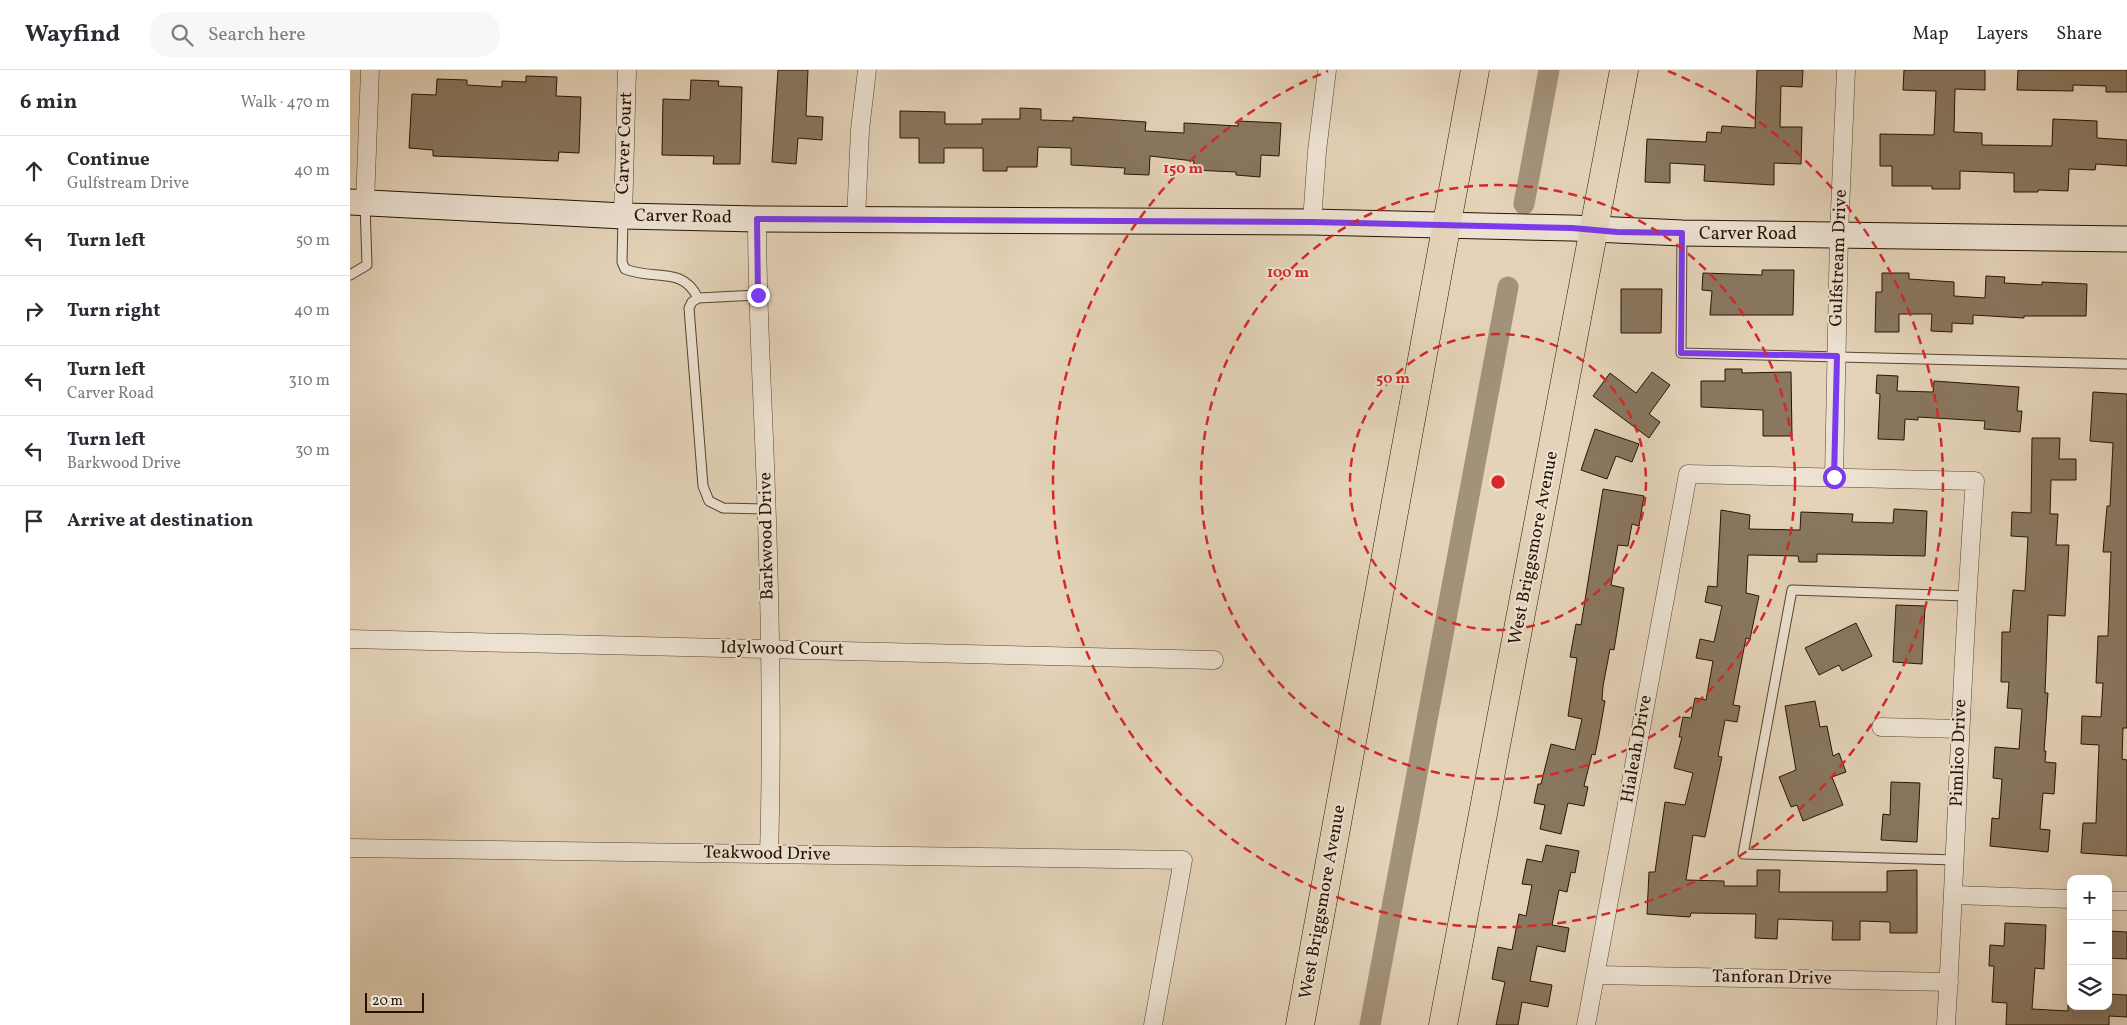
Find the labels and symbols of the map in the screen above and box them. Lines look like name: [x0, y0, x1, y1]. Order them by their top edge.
street label: Carver Court: [611, 91, 639, 195]
text: 150 m: [1163, 159, 1203, 180]
street label: Gulfstream Drive: [1824, 189, 1854, 327]
street label: Carver Road: [634, 204, 732, 230]
street label: Carver Road: [1699, 222, 1797, 247]
text: 100 m: [1267, 263, 1310, 284]
route end: [747, 284, 770, 307]
text: 50 m: [1376, 369, 1410, 390]
street label: West Briggsmore Avenue: [1503, 449, 1565, 647]
route start: [1823, 466, 1846, 489]
street label: Barkwood Drive: [753, 472, 781, 600]
centre of rings: [1489, 473, 1507, 491]
street label: Idylwood Court: [720, 635, 844, 663]
street label: Hialeah Drive: [1615, 693, 1659, 805]
street label: Pimlico Drive: [1945, 699, 1973, 807]
street label: West Briggsmore Avenue: [1294, 803, 1352, 1001]
street label: Teakwood Drive: [703, 840, 831, 868]
street label: Tanforan Drive: [1712, 964, 1832, 992]
scale bar: [365, 990, 424, 1013]

